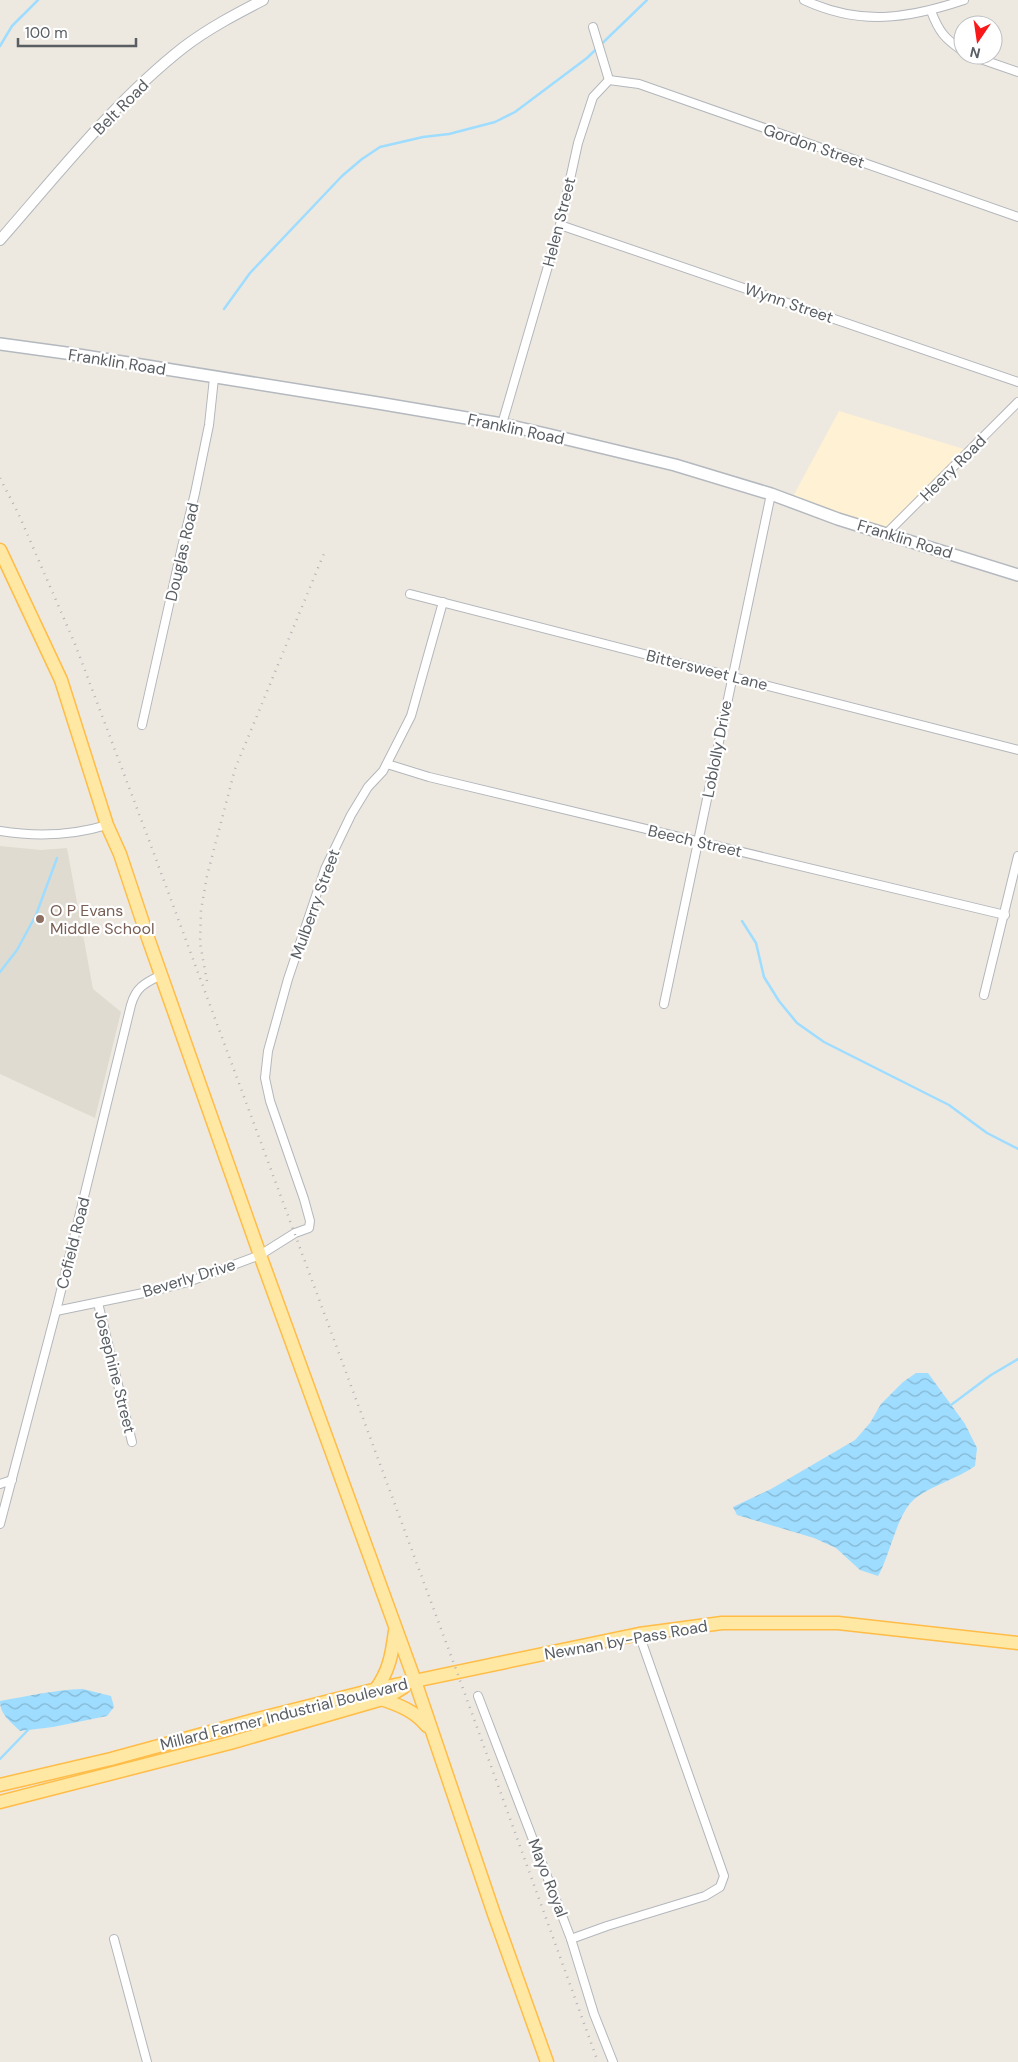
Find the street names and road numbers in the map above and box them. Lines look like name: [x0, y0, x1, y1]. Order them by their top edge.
street label: Belt Road: [89, 75, 153, 139]
street label: Gordon Street: [761, 119, 867, 173]
street label: Helen Street: [538, 175, 580, 269]
street label: Wynn Street: [742, 278, 836, 328]
street label: Franklin Road: [67, 344, 167, 380]
street label: Franklin Road: [466, 408, 566, 450]
street label: Heery Road: [915, 430, 991, 506]
street label: Douglas Road: [160, 501, 204, 603]
street label: Franklin Road: [855, 515, 955, 563]
street label: Bittersweet Lane: [644, 645, 770, 695]
street label: Loblolly Drive: [697, 698, 737, 800]
street label: Beech Street: [646, 820, 744, 862]
street label: Mulberry Street: [285, 846, 345, 962]
street label: Cofield Road: [51, 1195, 95, 1291]
street label: Beverly Drive: [140, 1254, 238, 1302]
street label: Josephine Street: [90, 1309, 140, 1435]
street label: Newnan by-Pass Road: [543, 1615, 709, 1665]
street label: Millard Farmer Industrial Boulevard: [158, 1673, 410, 1755]
street label: Mayo Royal: [523, 1836, 573, 1920]

